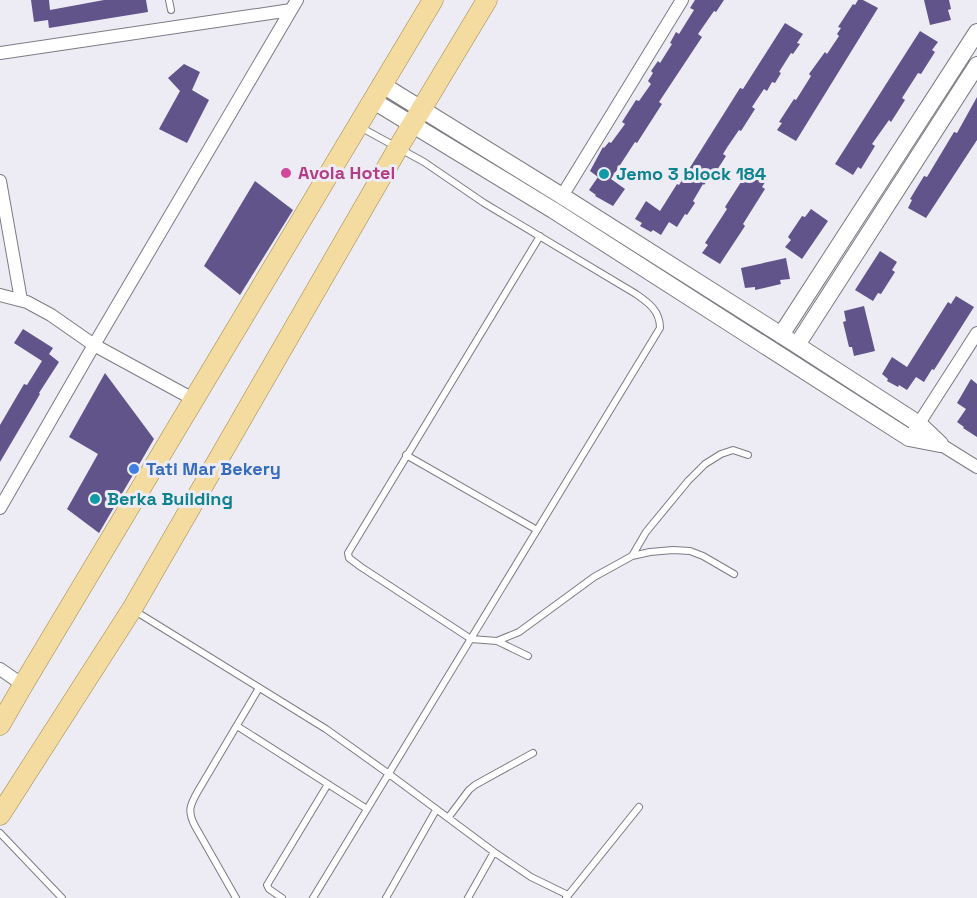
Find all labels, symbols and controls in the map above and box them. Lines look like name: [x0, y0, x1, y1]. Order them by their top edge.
place label: Avola Hotel: [298, 161, 395, 184]
place label: Jemo 3 block 184: [616, 162, 767, 185]
marker: Avola Hotel: [279, 166, 293, 180]
marker: Jemo 3 block 184: [597, 167, 611, 181]
place label: Tati Mar Bekery: [146, 457, 281, 480]
marker: Tati Mar Bekery: [127, 462, 141, 476]
place label: Berka Building: [107, 487, 233, 510]
marker: Berka Building: [88, 492, 102, 506]

